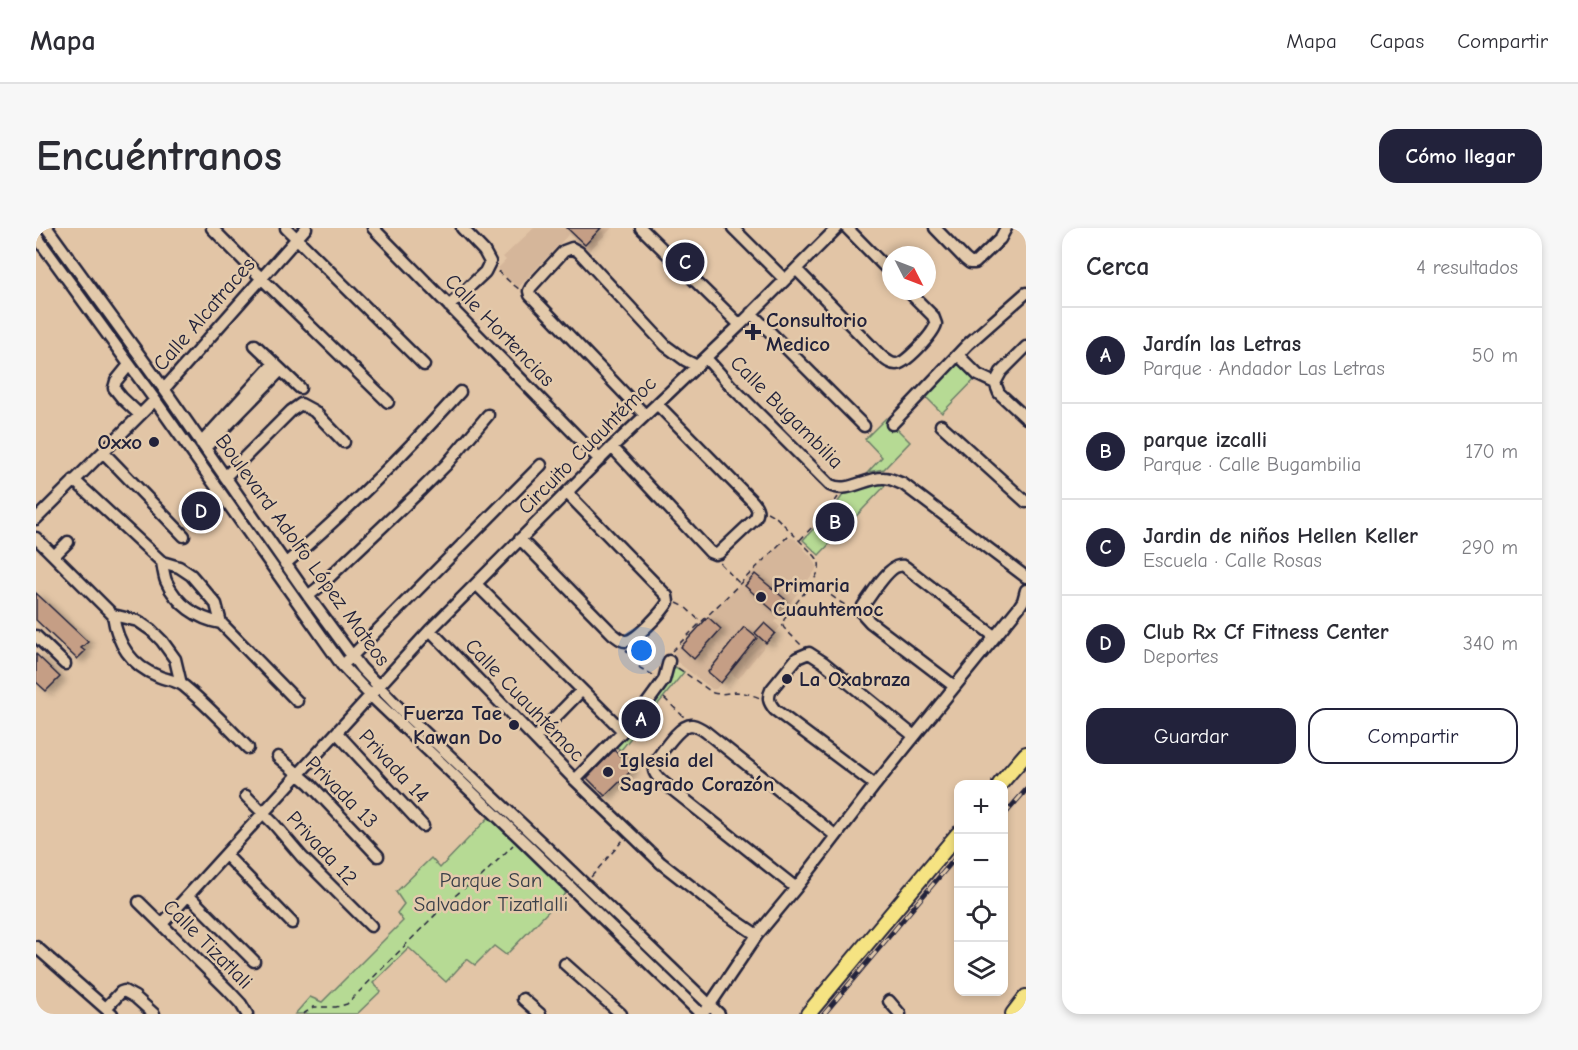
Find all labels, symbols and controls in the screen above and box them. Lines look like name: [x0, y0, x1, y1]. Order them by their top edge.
text: Mapa: [30, 25, 96, 57]
text: Mapa: [1286, 29, 1337, 53]
text: Capas: [1370, 29, 1424, 53]
text: Compartir: [1457, 29, 1548, 53]
button: Cómo llegar: [1379, 129, 1542, 183]
text: Encuéntranos: [36, 132, 282, 181]
pin: C: [666, 240, 704, 285]
north arrow: [882, 246, 936, 300]
street label: Calle Alcatraces: [148, 252, 260, 376]
text: Cerca: [1086, 252, 1150, 282]
text: 4 resultados: [1416, 256, 1518, 279]
street label: Calle Hortencias: [440, 269, 560, 391]
place label: Consultorio Medico: [766, 308, 867, 356]
marker: Consultorio Medico: [744, 323, 762, 341]
text: Jardín las Letras: [1143, 331, 1301, 357]
text: A: [1100, 344, 1111, 367]
text: 50 m: [1472, 344, 1518, 367]
street label: Calle Bugambilia: [726, 351, 848, 473]
text: Parque · Andador Las Letras: [1143, 357, 1385, 380]
street label: Circuito Cuauhtémoc: [513, 371, 661, 519]
text: parque izcalli: [1143, 427, 1267, 453]
street label: Boulevard Adolfo López Mateos: [211, 429, 395, 671]
place label: Oxxo: [98, 430, 142, 454]
marker: Oxxo: [147, 435, 161, 449]
text: B: [1099, 440, 1112, 463]
text: 170 m: [1465, 440, 1518, 463]
text: Parque · Calle Bugambilia: [1143, 453, 1361, 476]
pin: D: [182, 488, 220, 534]
pin: B: [816, 500, 854, 544]
text: Jardin de niños Hellen Keller: [1143, 523, 1418, 549]
text: C: [1099, 536, 1112, 559]
text: 290 m: [1462, 536, 1518, 559]
text: Escuela · Calle Rosas: [1143, 549, 1322, 572]
place label: Primaria Cuauhtemoc: [773, 573, 883, 621]
marker: Primaria Cuauhtemoc: [754, 590, 768, 604]
text: Club Rx Cf Fitness Center: [1143, 619, 1389, 645]
text: D: [1099, 632, 1112, 655]
text: 340 m: [1463, 632, 1518, 655]
street label: Calle Cuauhtémoc: [460, 634, 590, 766]
your location: [627, 636, 656, 665]
text: Deportes: [1143, 645, 1218, 668]
place label: La Oxabraza: [799, 667, 911, 691]
marker: La Oxabraza: [780, 672, 794, 686]
pin: A: [622, 696, 660, 742]
place label: Fuerza Tae Kawan Do: [403, 701, 502, 749]
button: Guardar: [1086, 708, 1296, 764]
button: Compartir: [1308, 708, 1518, 764]
marker: Fuerza Tae Kawan Do: [507, 718, 521, 732]
street label: Privada 14: [354, 724, 434, 808]
place label: Iglesia del Sagrado Corazón: [620, 748, 774, 796]
street label: Privada 13: [301, 751, 383, 833]
marker: Iglesia del Sagrado Corazón: [601, 765, 615, 779]
map controls: [954, 780, 1008, 996]
button: +: [954, 780, 1008, 834]
street label: Privada 12: [282, 806, 362, 890]
button: −: [954, 834, 1008, 888]
park label: Parque San Salvador Tizatlalli: [414, 868, 568, 916]
button: locate: [954, 888, 1008, 942]
street label: Calle Tizatlali: [158, 894, 258, 994]
button: layers: [954, 942, 1008, 996]

